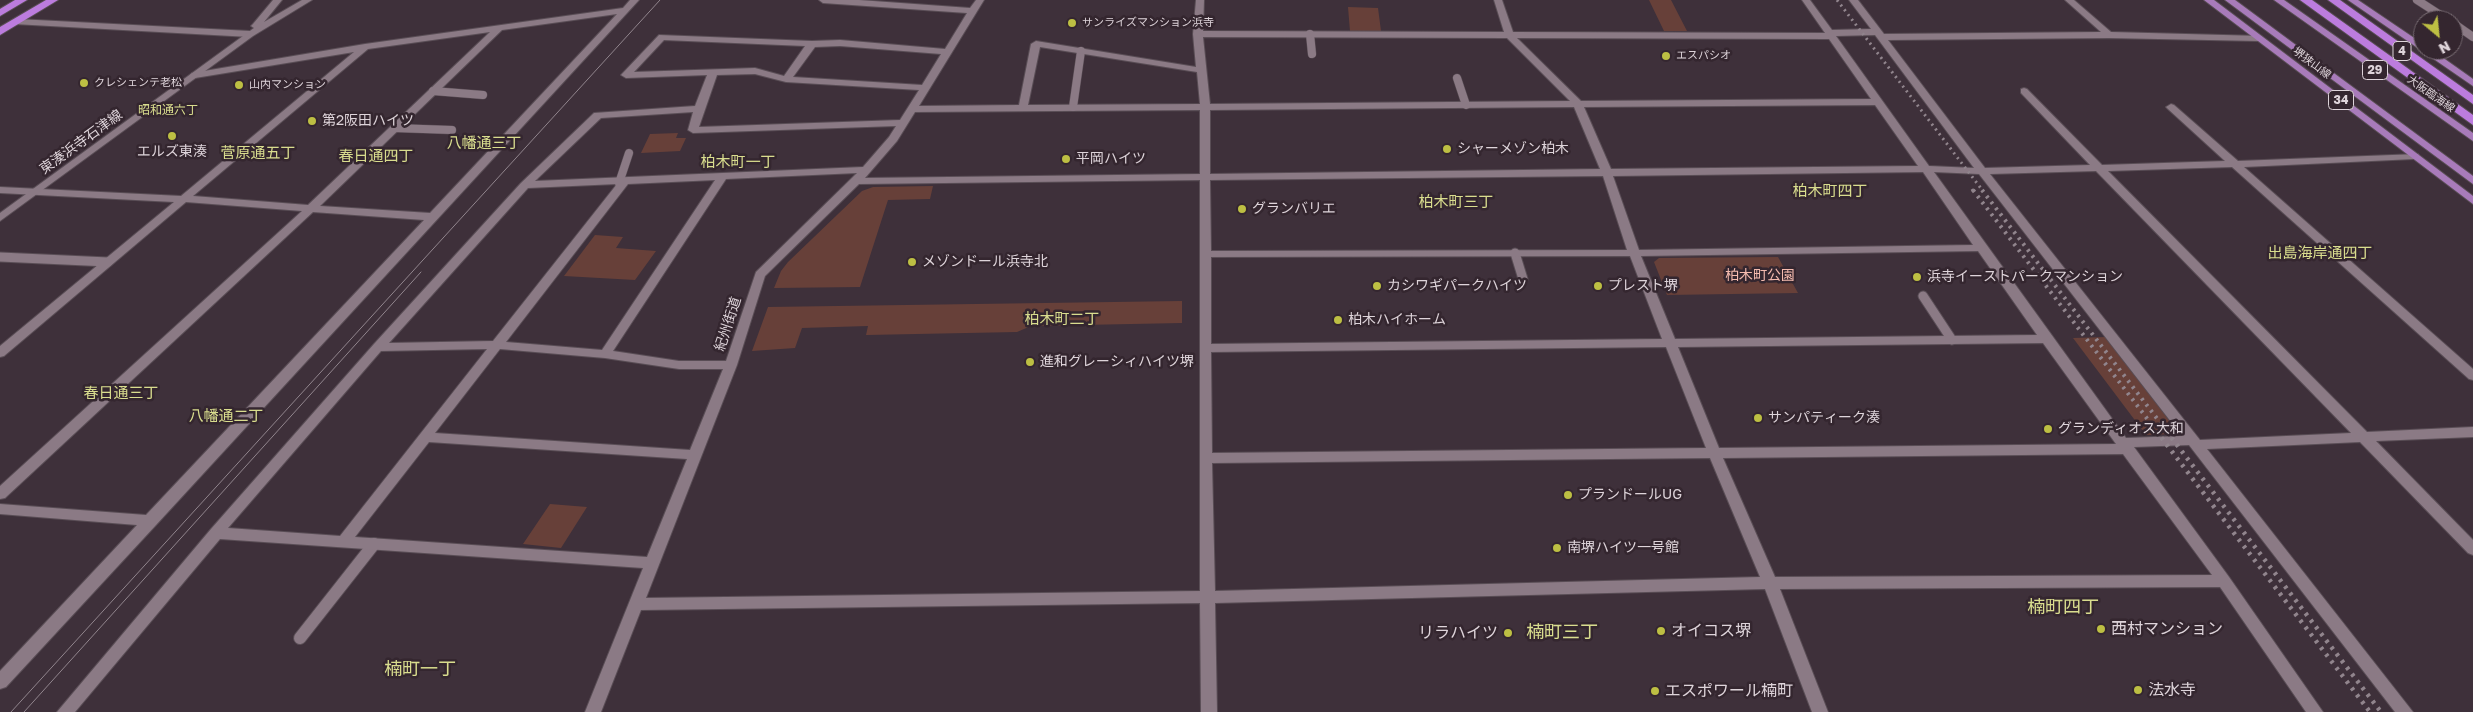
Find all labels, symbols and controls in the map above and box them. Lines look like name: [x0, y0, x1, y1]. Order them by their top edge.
north arrow: [2413, 10, 2463, 60]
place label: サンライズマンション浜寺: [1082, 16, 1214, 30]
marker: サンライズマンション浜寺: [1066, 17, 1078, 29]
text: N: [2436, 38, 2454, 58]
road number: 4: [2393, 41, 2411, 60]
street label: 堺狭山線: [2290, 44, 2334, 82]
place label: エスパシオ: [1676, 49, 1731, 63]
marker: エスパシオ: [1660, 50, 1672, 62]
road number: 29: [2362, 60, 2388, 80]
street label: 大阪臨海線: [2405, 73, 2457, 115]
place label: クレシェンテ老松: [94, 76, 182, 90]
marker: クレシェンテ老松: [78, 77, 90, 89]
place label: 山内マンション: [249, 78, 326, 92]
marker: 山内マンション: [233, 79, 245, 91]
road number: 34: [2328, 90, 2354, 110]
district label: 昭和通六丁: [138, 103, 198, 117]
street label: 東湊浜寺石津線: [36, 106, 126, 178]
place label: 第2阪田ハイツ: [322, 113, 414, 129]
marker: 第2阪田ハイツ: [306, 115, 318, 127]
marker: エルズ東湊: [166, 130, 178, 142]
district label: 八幡通三丁: [447, 134, 521, 152]
place label: シャーメゾン柏木: [1457, 141, 1569, 157]
marker: シャーメゾン柏木: [1441, 143, 1453, 155]
place label: エルズ東湊: [137, 144, 207, 160]
district label: 菅原通五丁: [221, 144, 295, 162]
district label: 春日通四丁: [339, 147, 413, 165]
place label: 平岡ハイツ: [1076, 151, 1146, 167]
district label: 柏木町一丁: [701, 153, 775, 171]
marker: 平岡ハイツ: [1060, 153, 1072, 165]
district label: 柏木町四丁: [1793, 182, 1867, 200]
district label: 柏木町三丁: [1419, 193, 1493, 211]
place label: グランバリエ: [1252, 201, 1336, 217]
marker: グランバリエ: [1236, 203, 1248, 215]
district label: 出島海岸通四丁: [2268, 244, 2372, 262]
place label: メゾンドール浜寺北: [922, 254, 1048, 270]
marker: メゾンドール浜寺北: [906, 256, 918, 268]
park label: 柏木町公園: [1725, 268, 1795, 284]
place label: 浜寺イーストパークマンション: [1927, 269, 2123, 285]
marker: 浜寺イーストパークマンション: [1911, 271, 1923, 283]
place label: カシワギパークハイツ: [1387, 278, 1527, 294]
place label: プレスト堺: [1608, 278, 1678, 294]
marker: カシワギパークハイツ: [1371, 280, 1383, 292]
marker: プレスト堺: [1592, 280, 1604, 292]
street label: 紀州街道: [711, 295, 745, 353]
district label: 柏木町二丁: [1025, 310, 1099, 328]
place label: 柏木ハイホーム: [1348, 312, 1446, 328]
marker: 柏木ハイホーム: [1332, 314, 1344, 326]
place label: 進和グレーシィハイツ堺: [1040, 354, 1194, 370]
marker: 進和グレーシィハイツ堺: [1024, 356, 1036, 368]
district label: 春日通三丁: [84, 384, 158, 402]
district label: 八幡通二丁: [189, 407, 263, 425]
place label: サンパティーク湊: [1768, 410, 1880, 426]
marker: サンパティーク湊: [1752, 412, 1764, 424]
place label: グランディオス大和: [2058, 421, 2184, 437]
marker: グランディオス大和: [2042, 423, 2054, 435]
place label: プランドールUG: [1578, 487, 1682, 503]
marker: プランドールUG: [1562, 489, 1574, 501]
place label: 南堺ハイツ一号館: [1567, 540, 1679, 556]
marker: 南堺ハイツ一号館: [1551, 542, 1563, 554]
district label: 楠町四丁: [2027, 596, 2099, 618]
place label: 西村マンション: [2111, 619, 2223, 639]
district label: 楠町三丁: [1526, 621, 1598, 643]
place label: オイコス堺: [1671, 621, 1751, 641]
place label: リラハイツ: [1418, 623, 1498, 643]
marker: 西村マンション: [2095, 623, 2107, 635]
marker: オイコス堺: [1655, 625, 1667, 637]
marker: リラハイツ: [1502, 627, 1514, 639]
district label: 楠町一丁: [384, 658, 456, 680]
place label: 法水寺: [2148, 680, 2196, 700]
place label: エスポワール楠町: [1665, 681, 1793, 701]
marker: 法水寺: [2132, 684, 2144, 696]
marker: エスポワール楠町: [1649, 685, 1661, 697]

